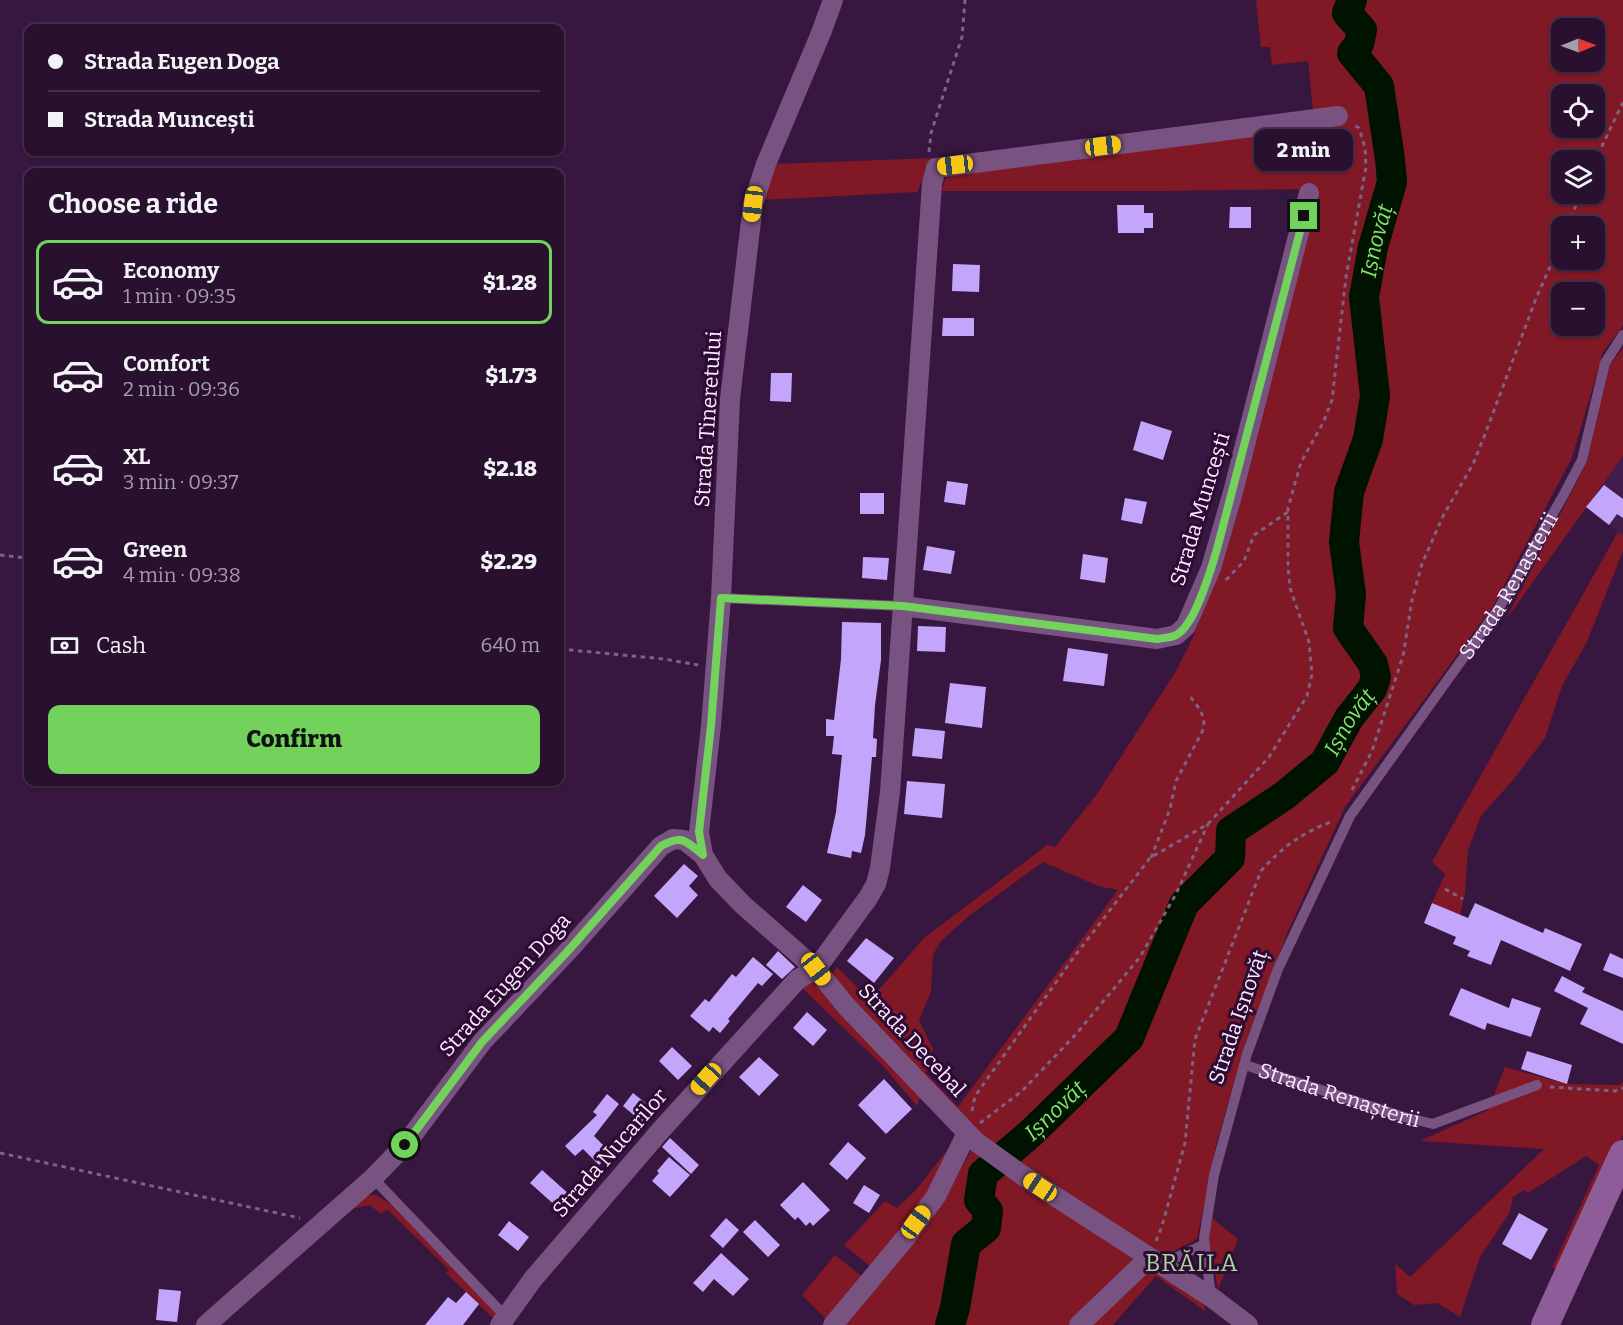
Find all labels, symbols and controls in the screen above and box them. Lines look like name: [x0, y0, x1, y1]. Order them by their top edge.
north arrow: [1551, 18, 1605, 72]
map controls: [1551, 18, 1605, 336]
text: Strada Eugen Doga: [84, 48, 280, 75]
button: locate: [1551, 84, 1605, 138]
text: Strada Muncești: [84, 106, 254, 133]
callout: 2 min: [1254, 129, 1354, 171]
car: [1084, 135, 1122, 157]
text: 2 min: [1277, 138, 1330, 162]
button: layers: [1551, 150, 1605, 204]
car: [936, 154, 974, 176]
car: [742, 185, 764, 223]
text: Choose a ride: [48, 188, 218, 220]
water label: Ișnovăț: [1355, 201, 1400, 280]
route end: [1290, 202, 1317, 229]
button: +: [1551, 216, 1605, 270]
icon: car: [51, 255, 105, 309]
text: Economy: [123, 257, 219, 284]
text: $1.28: [483, 269, 537, 296]
button: −: [1551, 282, 1605, 336]
text: 1 min · 09:35: [123, 284, 236, 308]
street label: Strada Tineretului: [689, 330, 727, 508]
icon: car: [51, 348, 105, 402]
text: Comfort: [123, 350, 210, 377]
text: $1.73: [485, 362, 537, 389]
text: 2 min · 09:36: [123, 377, 240, 401]
street label: Strada Muncești: [1164, 429, 1236, 589]
icon: car: [51, 441, 105, 495]
text: XL: [123, 443, 150, 470]
text: $2.18: [483, 455, 537, 482]
text: 3 min · 09:37: [123, 470, 239, 494]
street label: Strada Renașterii: [1453, 508, 1564, 665]
icon: car: [51, 534, 105, 588]
text: Green: [123, 536, 187, 563]
text: $2.29: [480, 548, 537, 575]
text: 4 min · 09:38: [123, 563, 241, 587]
icon: cash: [48, 629, 81, 662]
text: Cash: [96, 632, 146, 659]
text: 640 m: [481, 633, 540, 657]
water label: Ișnovăț: [1318, 683, 1382, 760]
button: Confirm: [48, 705, 540, 774]
street label: Strada Eugen Doga: [434, 908, 577, 1062]
street label: Strada Ișnovăț: [1203, 946, 1273, 1087]
car: [798, 949, 834, 989]
street label: Strada Decebal: [853, 978, 971, 1102]
street label: Strada Renașterii: [1255, 1057, 1422, 1133]
car: [687, 1060, 725, 1098]
water label: Ișnovăț: [1019, 1075, 1092, 1146]
street label: Strada Nucarilor: [547, 1083, 673, 1223]
route start: [391, 1131, 418, 1158]
car: [1020, 1170, 1060, 1204]
car: [898, 1202, 934, 1242]
district label: BRĂILA: [1145, 1249, 1239, 1277]

